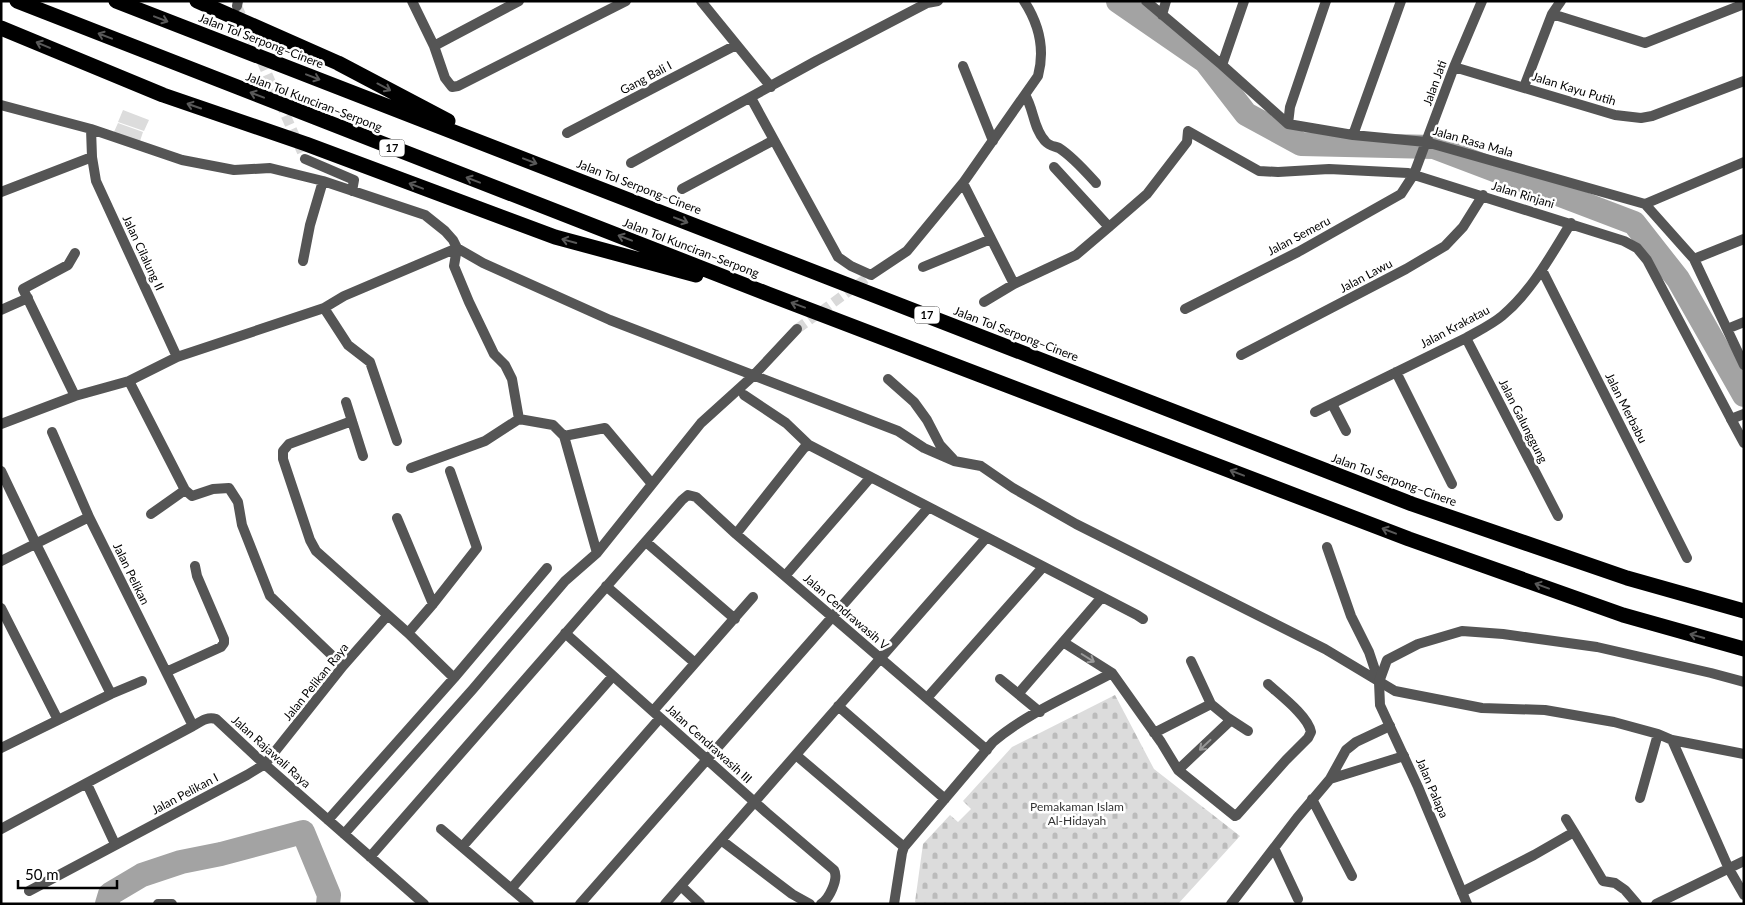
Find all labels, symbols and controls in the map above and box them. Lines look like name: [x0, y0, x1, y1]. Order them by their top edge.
street label: Jalan Tol Serpong–Cinere: [197, 10, 326, 71]
one-way arrow: [153, 15, 169, 24]
one-way arrow: [98, 31, 113, 40]
one-way arrow: [36, 40, 51, 50]
street label: Gang Bali I: [617, 58, 674, 97]
street label: Jalan Jati: [1419, 58, 1450, 108]
street label: Jalan Tol Kunciran–Serpong: [244, 69, 384, 134]
street label: Jalan Kayu Putih: [1530, 69, 1618, 108]
one-way arrow: [305, 73, 320, 82]
one-way arrow: [376, 83, 391, 92]
one-way arrow: [249, 90, 264, 99]
one-way arrow: [187, 101, 202, 110]
street label: Jalan Rasa Mala: [1431, 123, 1515, 160]
road number: 17: [380, 140, 404, 156]
street label: Jalan Tol Serpong–Cinere: [575, 156, 704, 217]
one-way arrow: [522, 157, 537, 166]
one-way arrow: [466, 174, 481, 184]
street label: Jalan Rinjani: [1490, 178, 1556, 211]
one-way arrow: [409, 180, 424, 190]
street label: Jalan Cilalung II: [119, 213, 167, 293]
street label: Jalan Semeru: [1265, 213, 1333, 258]
street label: Jalan Tol Kunciran–Serpong: [621, 215, 761, 280]
one-way arrow: [673, 216, 688, 225]
one-way arrow: [618, 233, 633, 243]
one-way arrow: [561, 236, 577, 245]
street label: Jalan Lawu: [1337, 255, 1395, 296]
one-way arrow: [790, 300, 806, 309]
street label: Jalan Krakatau: [1417, 302, 1492, 351]
street label: Jalan Tol Serpong–Cinere: [952, 303, 1081, 364]
road number: 17: [914, 306, 940, 324]
street label: Jalan Merbabu: [1602, 370, 1651, 446]
street label: Jalan Galunggung: [1496, 376, 1551, 465]
street label: Jalan Tol Serpong–Cinere: [1329, 450, 1459, 509]
one-way arrow: [1230, 468, 1246, 477]
one-way arrow: [1382, 526, 1397, 535]
street label: Jalan Pelikan: [110, 540, 153, 607]
street label: Jalan Cendrawasih V: [801, 571, 893, 653]
one-way arrow: [1535, 581, 1550, 590]
one-way arrow: [1689, 630, 1705, 640]
street label: Jalan Pelikan Raya: [280, 640, 351, 723]
one-way arrow: [1080, 653, 1094, 663]
street label: Jalan Cendrawasih III: [663, 701, 755, 786]
street label: Jalan Rajawali Raya: [229, 712, 314, 791]
one-way arrow: [1198, 739, 1211, 751]
street label: Jalan Palapa: [1413, 755, 1452, 820]
street label: Jalan Pelikan I: [149, 770, 221, 817]
park label: Pemakaman Islam Al-Hidayah: [1030, 799, 1124, 828]
scale bar: [18, 858, 116, 890]
text: 50 m: [25, 865, 59, 883]

